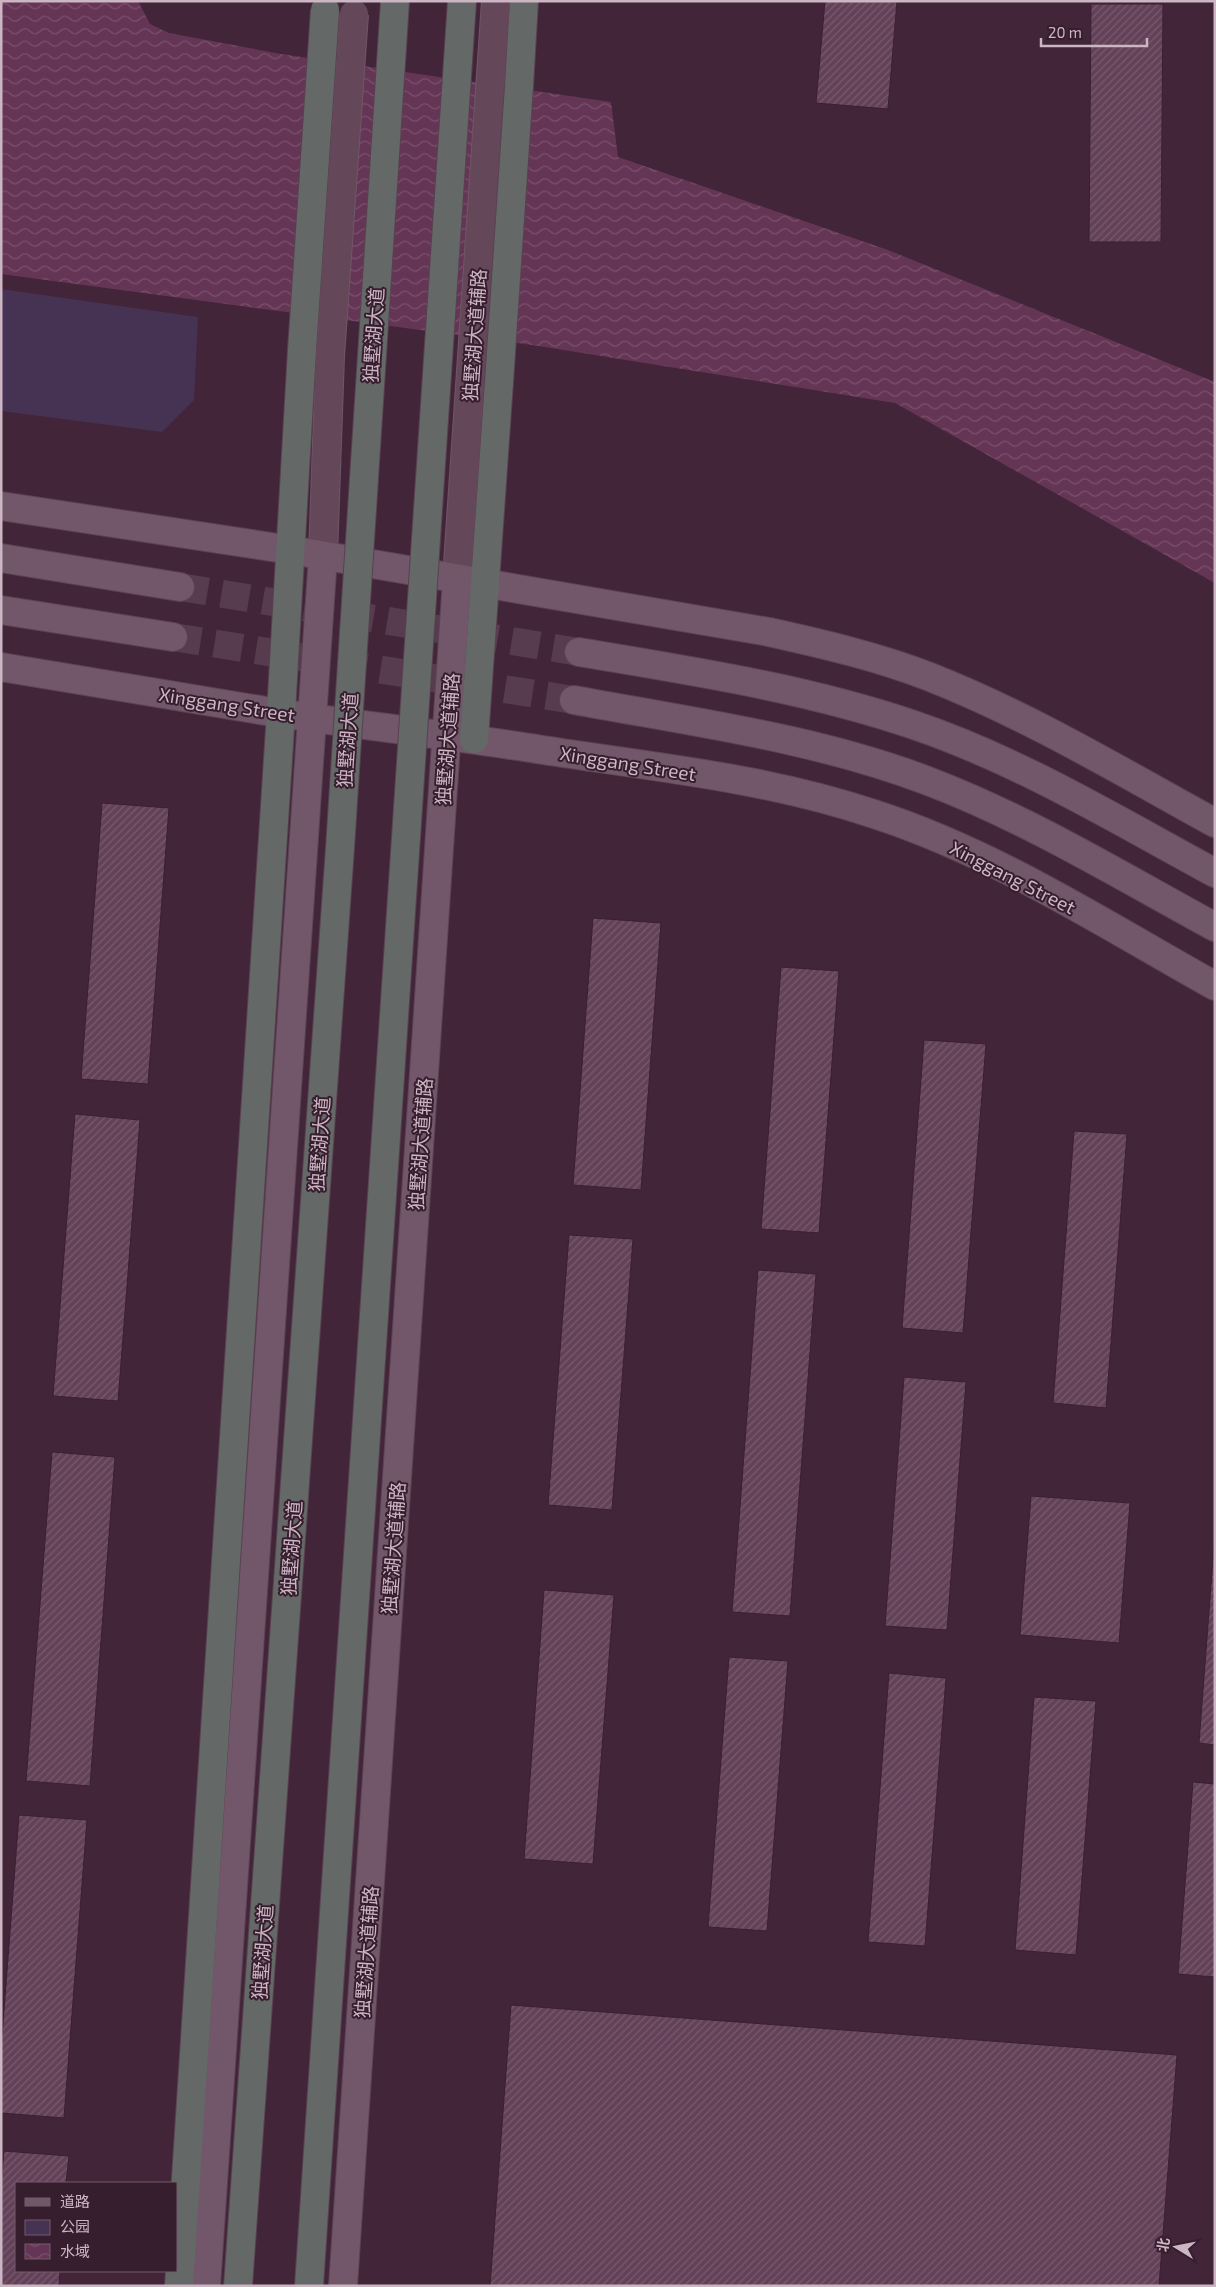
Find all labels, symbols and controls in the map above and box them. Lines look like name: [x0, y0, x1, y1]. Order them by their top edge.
scale bar: [1041, 15, 1147, 47]
text: 20 m: [1048, 23, 1082, 41]
street label: 独墅湖大道辅路: [458, 268, 490, 402]
street label: 独墅湖大道: [358, 287, 388, 383]
street label: 独墅湖大道辅路: [431, 672, 463, 806]
street label: Xinggang Street: [157, 682, 297, 726]
street label: 独墅湖大道: [332, 692, 362, 788]
street label: Xinggang Street: [558, 741, 698, 785]
street label: Xinggang Street: [946, 836, 1080, 918]
street label: 独墅湖大道辅路: [404, 1077, 436, 1211]
street label: 独墅湖大道: [304, 1096, 334, 1192]
street label: 独墅湖大道辅路: [377, 1481, 409, 1615]
street label: 独墅湖大道: [276, 1500, 306, 1596]
street label: 独墅湖大道辅路: [350, 1885, 382, 2019]
street label: 独墅湖大道: [247, 1904, 277, 2000]
legend: [15, 2182, 178, 2272]
text: 道路: [60, 2192, 90, 2210]
text: 公园: [60, 2217, 90, 2235]
north arrow: [1151, 2222, 1201, 2272]
text: 北: [1153, 2236, 1172, 2253]
text: 水域: [60, 2242, 90, 2260]

